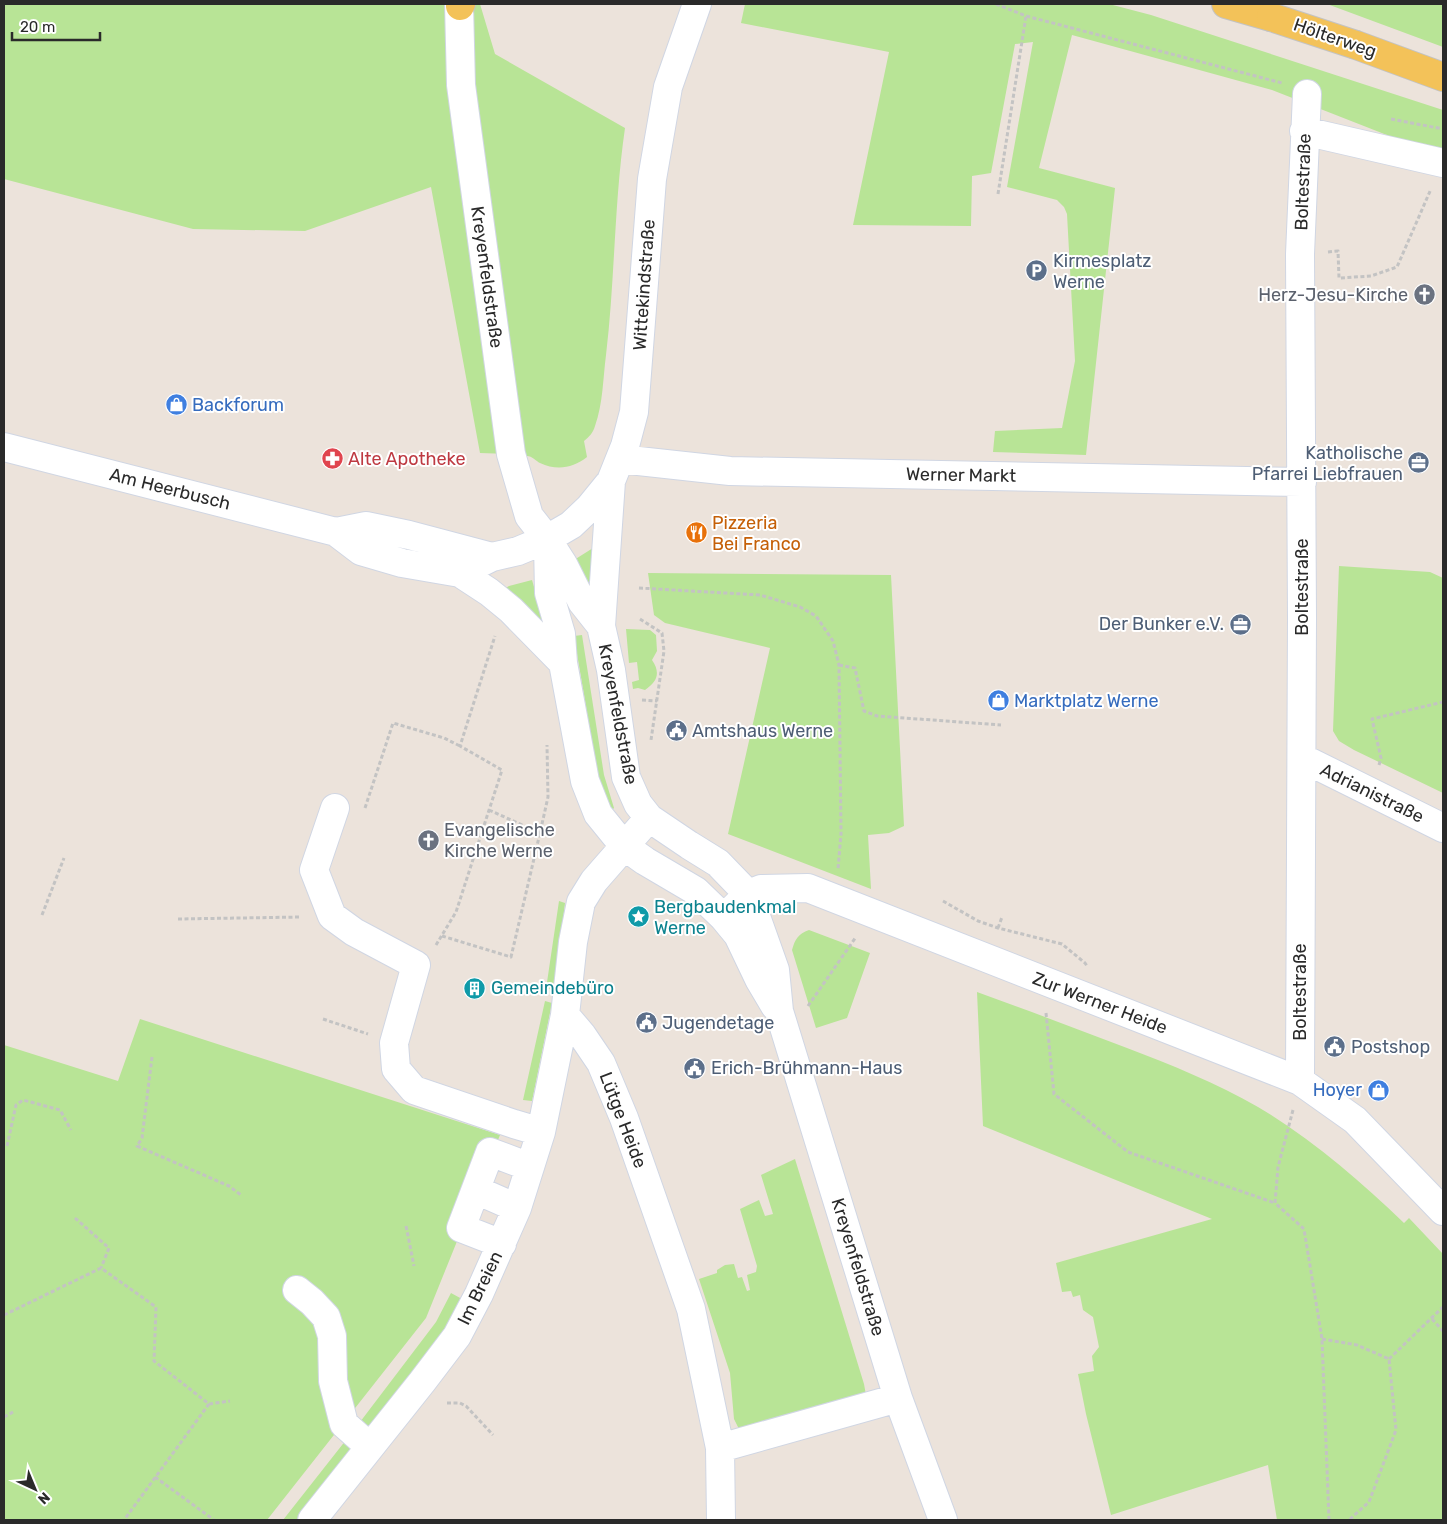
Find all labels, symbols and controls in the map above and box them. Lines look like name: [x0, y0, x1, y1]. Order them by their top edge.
scale bar: [12, 10, 100, 42]
street label: Hölterweg: [1291, 14, 1379, 62]
text: 20 m: [20, 18, 55, 36]
street label: Boltestraße: [1290, 133, 1316, 231]
street label: Kreyenfeldstraße: [466, 205, 508, 349]
street label: Wittekindstraße: [628, 219, 660, 351]
place label: Kirmesplatz Werne: [1053, 250, 1151, 293]
parking icon: Kirmesplatz Werne: [1025, 259, 1049, 283]
church icon: Herz-Jesu-Kirche: [1412, 283, 1436, 307]
place label: Herz-Jesu-Kirche: [1258, 284, 1408, 306]
shop icon: Backforum: [164, 393, 188, 417]
place label: Backforum: [192, 394, 284, 416]
place label: Katholische Pfarrei Liebfrauen: [1252, 442, 1403, 485]
pharmacy icon: Alte Apotheke: [320, 447, 344, 471]
place label: Alte Apotheke: [348, 448, 466, 470]
office icon: Katholische Pfarrei Liebfrauen: [1407, 451, 1431, 475]
street label: Am Heerbusch: [107, 463, 233, 515]
street label: Werner Markt: [906, 463, 1016, 487]
place label: Pizzeria Bei Franco: [712, 512, 801, 555]
restaurant icon: Pizzeria Bei Franco: [684, 521, 708, 545]
street label: Boltestraße: [1291, 538, 1313, 636]
office icon: Der Bunker e.V.: [1228, 612, 1252, 636]
place label: Der Bunker e.V.: [1099, 613, 1224, 635]
street label: Kreyenfeldstraße: [594, 642, 642, 786]
shop icon: Marktplatz Werne: [986, 689, 1010, 713]
place label: Marktplatz Werne: [1014, 690, 1159, 712]
public building icon: Amtshaus Werne: [664, 719, 688, 743]
place label: Amtshaus Werne: [692, 720, 833, 742]
street label: Adrianistraße: [1317, 758, 1427, 828]
place label: Evangelische Kirche Werne: [444, 819, 555, 862]
church icon: Evangelische Kirche Werne: [416, 828, 440, 852]
place label: Bergbaudenkmal Werne: [654, 896, 796, 939]
place icon: Bergbaudenkmal Werne: [626, 905, 650, 929]
street label: Boltestraße: [1289, 943, 1311, 1041]
street label: Zur Werner Heide: [1029, 967, 1171, 1039]
building icon: Gemeindebüro: [463, 976, 487, 1000]
place label: Gemeindebüro: [491, 977, 614, 999]
public building icon: Jugendetage: [634, 1011, 658, 1035]
place label: Jugendetage: [662, 1012, 774, 1034]
public building icon: Postshop: [1323, 1035, 1347, 1059]
place label: Postshop: [1351, 1036, 1430, 1058]
public building icon: Erich-Brühmann-Haus: [683, 1056, 707, 1080]
place label: Erich-Brühmann-Haus: [711, 1057, 902, 1079]
street label: Lütge Heide: [595, 1069, 651, 1171]
shop icon: Hoyer: [1366, 1078, 1390, 1102]
place label: Hoyer: [1313, 1079, 1362, 1101]
street label: Kreyenfeldstraße: [827, 1195, 889, 1339]
street label: Im Breien: [453, 1247, 507, 1329]
north arrow: [10, 1464, 60, 1514]
text: N: [34, 1488, 53, 1508]

